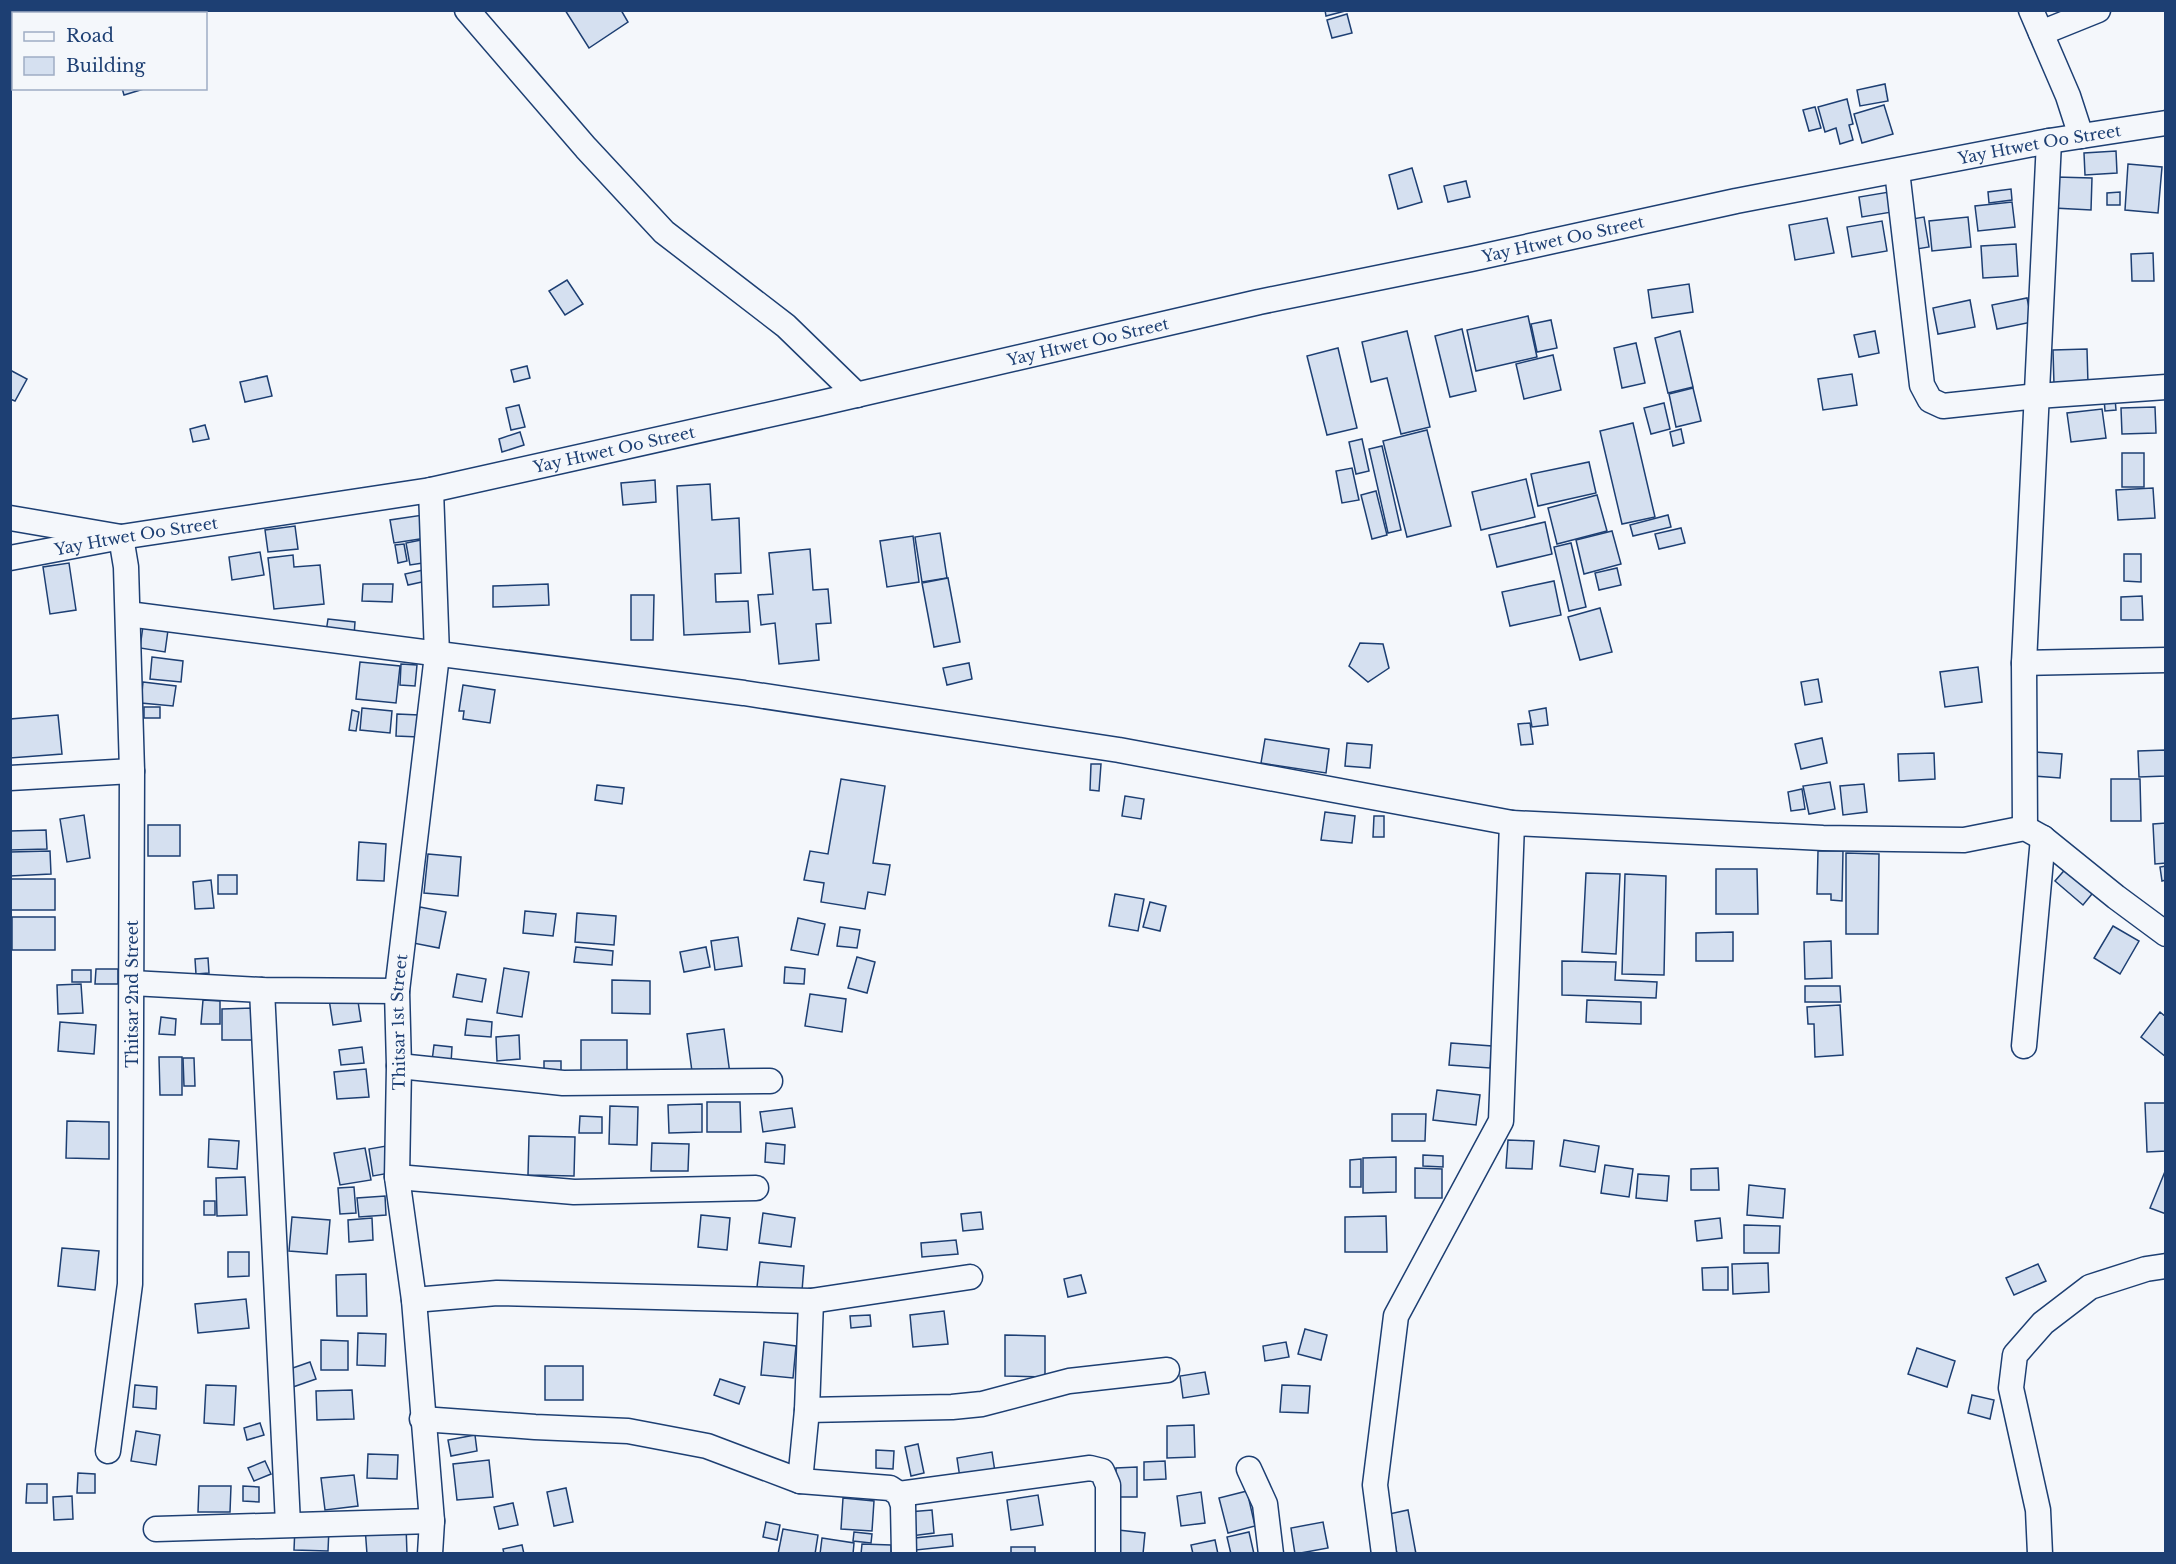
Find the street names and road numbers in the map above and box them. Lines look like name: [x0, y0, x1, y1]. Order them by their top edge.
street label: Yay Htwet Oo Street: [1955, 120, 2122, 168]
street label: Yay Htwet Oo Street: [1479, 211, 1646, 267]
street label: Yay Htwet Oo Street: [1004, 313, 1171, 370]
street label: Yay Htwet Oo Street: [530, 421, 697, 477]
street label: Yay Htwet Oo Street: [52, 512, 219, 560]
street label: Thitsar 2nd Street: [122, 920, 142, 1068]
street label: Thitsar 1st Street: [387, 953, 411, 1090]

